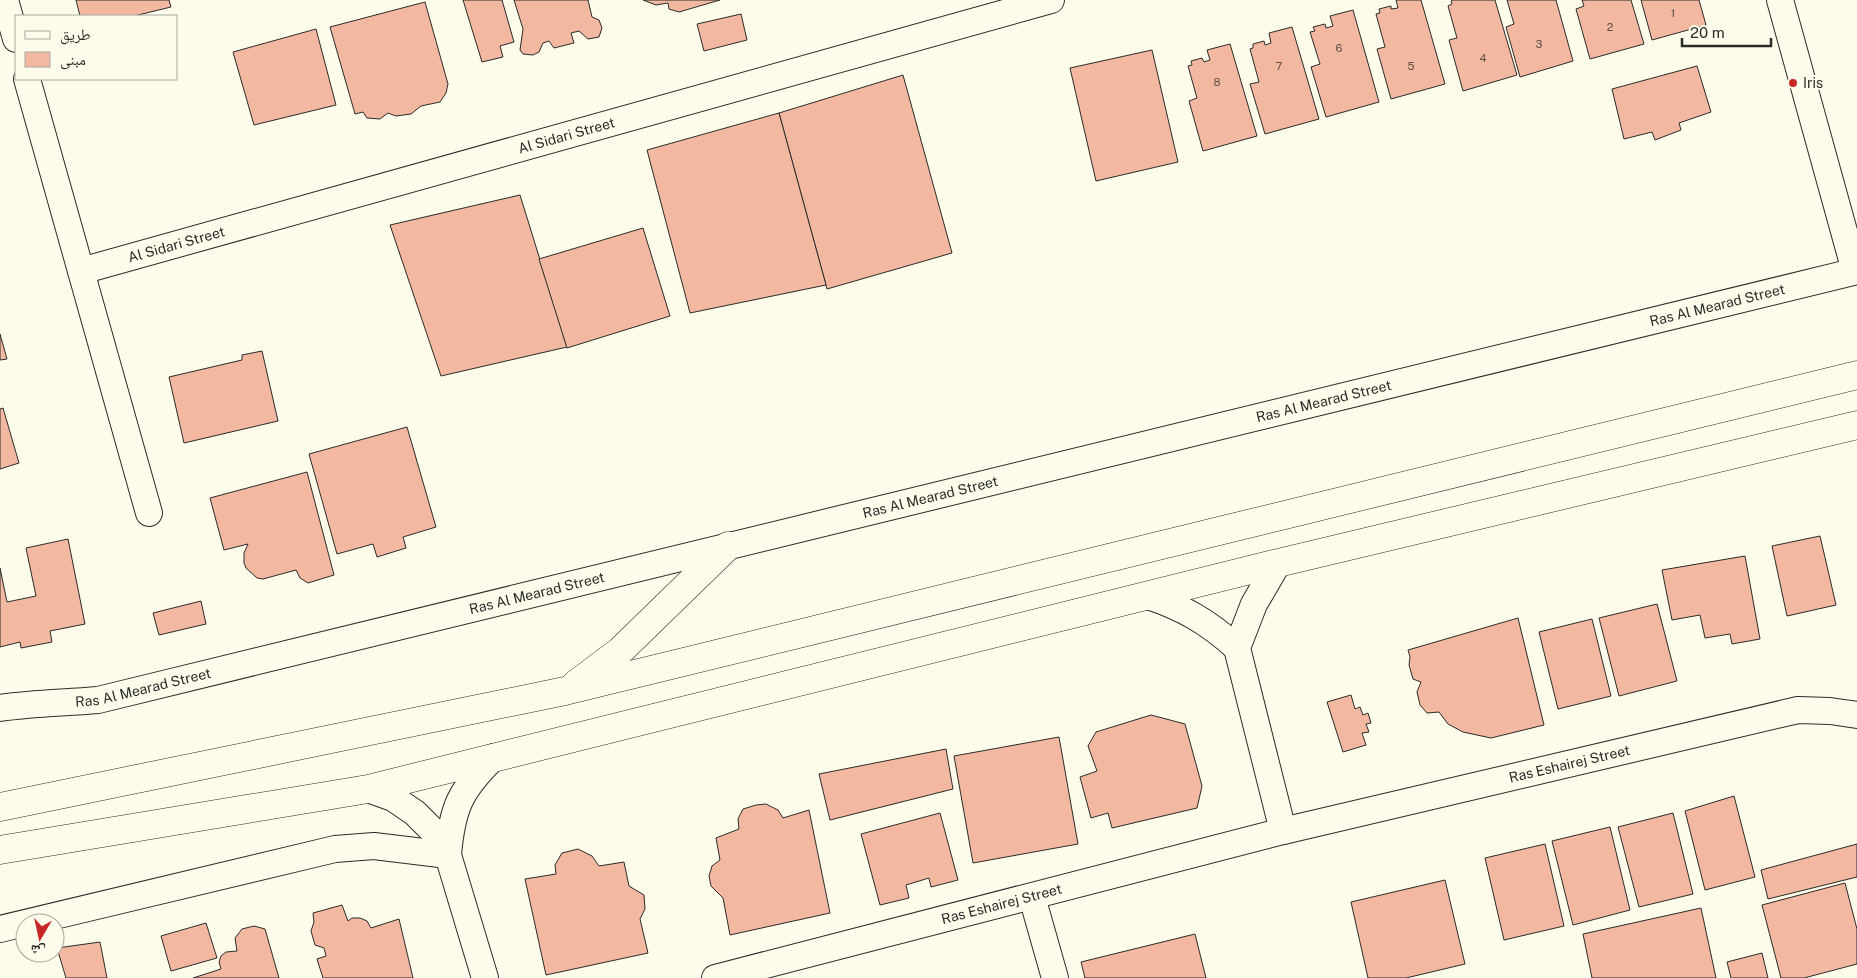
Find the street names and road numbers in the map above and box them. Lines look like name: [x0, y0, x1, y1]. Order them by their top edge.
street label: Al Sidari Street: [516, 114, 617, 157]
street label: Al Sidari Street: [126, 223, 227, 266]
street label: Ras Al Mearad Street: [1648, 281, 1786, 329]
street label: Ras Al Mearad Street: [1254, 377, 1393, 425]
street label: Ras Al Mearad Street: [861, 473, 1000, 521]
street label: Ras Al Mearad Street: [468, 569, 606, 617]
street label: Ras Al Mearad Street: [75, 665, 213, 710]
street label: Ras Eshairej Street: [1507, 742, 1632, 786]
street label: Ras Eshairej Street: [940, 881, 1064, 927]

